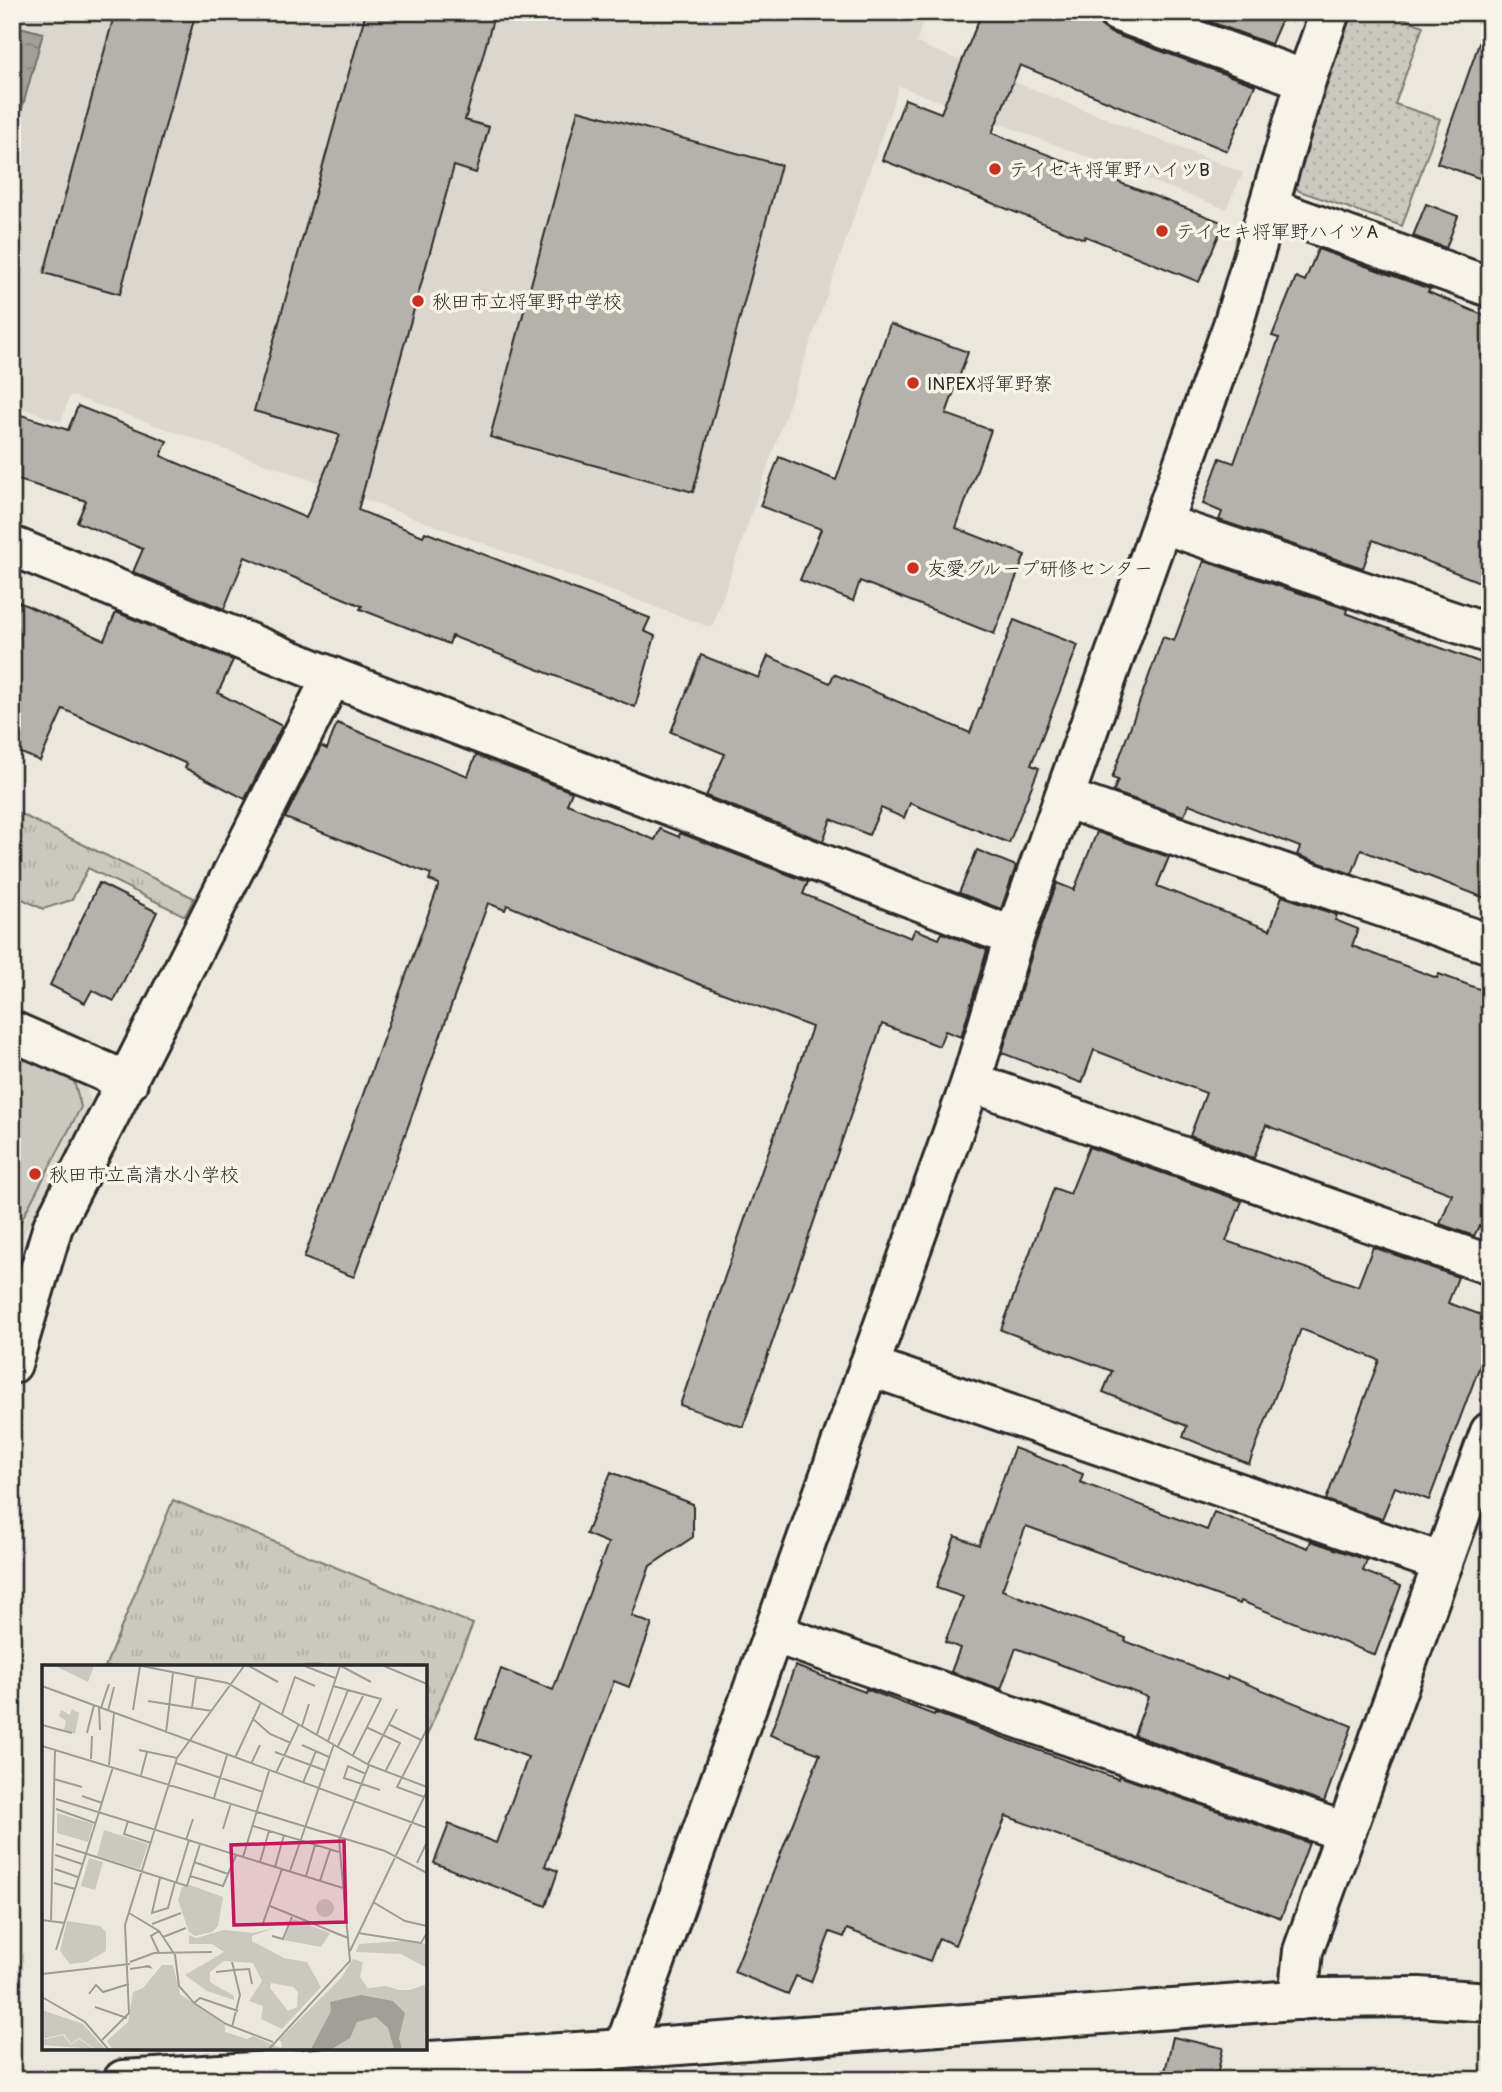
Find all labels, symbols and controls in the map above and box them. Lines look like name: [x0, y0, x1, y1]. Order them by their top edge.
place label: テイセキ将軍野ハイツB: [1009, 158, 1210, 182]
marker: テイセキ将軍野ハイツB: [987, 161, 1003, 177]
place label: テイセキ将軍野ハイツA: [1176, 220, 1378, 244]
marker: テイセキ将軍野ハイツA: [1154, 223, 1170, 239]
place label: 秋田市立将軍野中学校: [432, 290, 622, 314]
marker: 秋田市立将軍野中学校: [410, 293, 426, 309]
place label: INPEX将軍野寮: [927, 372, 1052, 396]
marker: INPEX将軍野寮: [905, 375, 921, 391]
place label: 友愛グループ研修センター: [927, 557, 1153, 581]
marker: 友愛グループ研修センター: [905, 560, 921, 576]
place label: 秋田市立高清水小学校: [49, 1163, 239, 1187]
marker: 秋田市立高清水小学校: [27, 1166, 43, 1182]
inset map: [42, 1665, 427, 2050]

